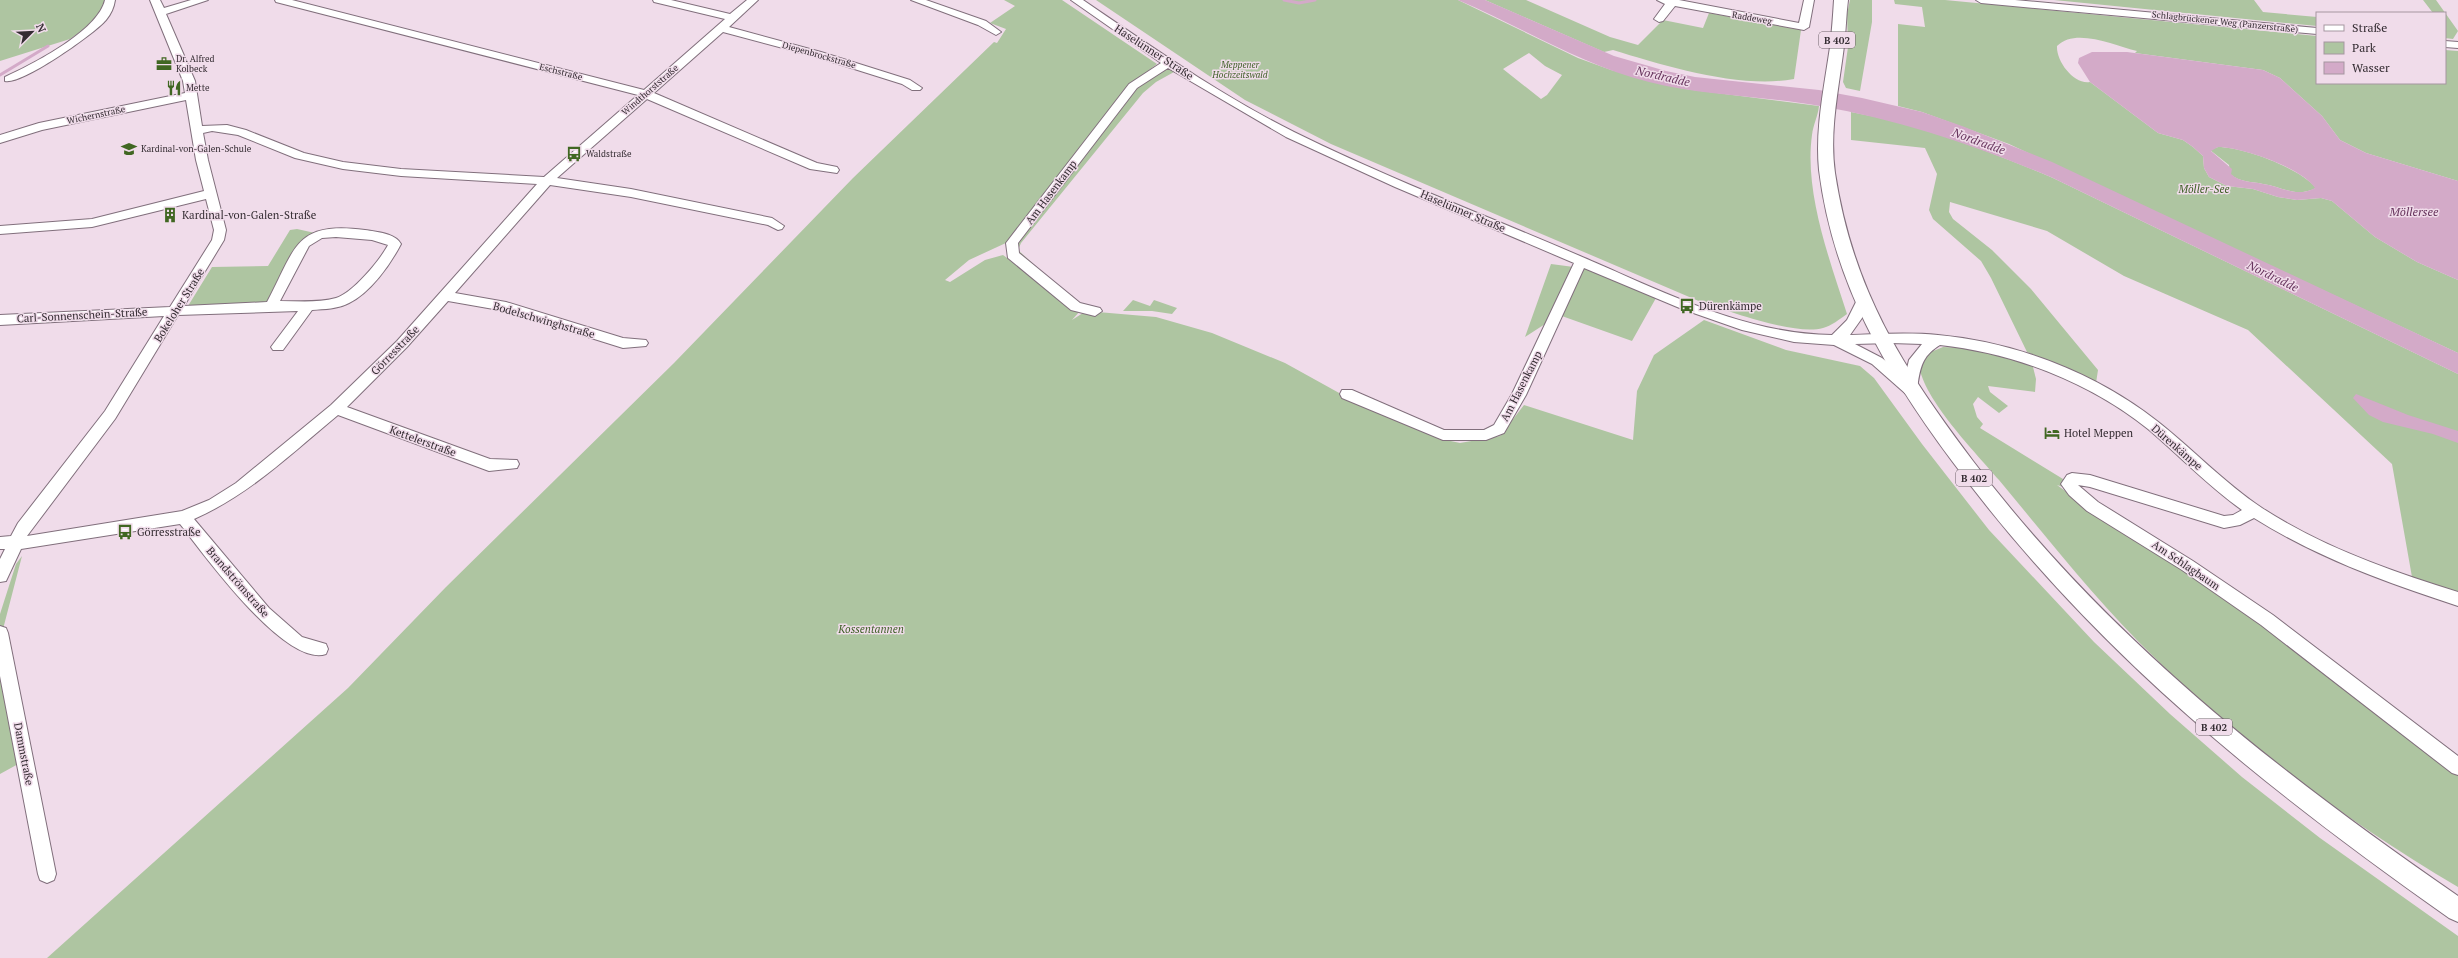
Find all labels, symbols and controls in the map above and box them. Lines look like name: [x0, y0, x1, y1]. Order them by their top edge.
street label: Schlagbrückener Weg (Panzerstraße): [2151, 8, 2299, 36]
street label: Raddeweg: [1731, 9, 1773, 27]
north arrow: [12, 12, 52, 52]
legend: [2316, 12, 2446, 84]
text: Straße: [2352, 20, 2387, 35]
text: N: [33, 21, 49, 35]
street label: Haselünner Straße: [1112, 21, 1196, 83]
road number: B 402: [1819, 32, 1855, 48]
street label: Diepenbrockstraße: [781, 39, 858, 71]
text: Park: [2352, 40, 2377, 55]
place label: Dr. Alfred Kolbeck: [176, 53, 215, 75]
office icon: Dr. Alfred Kolbeck: [155, 55, 173, 73]
park label: Meppener Hochzeitswald: [1211, 59, 1268, 81]
text: Wasser: [2352, 60, 2390, 75]
street label: Eschstraße: [538, 61, 584, 83]
street label: Windthorststraße: [619, 62, 681, 118]
water label: Nordradde: [1633, 62, 1692, 90]
restaurant icon: Mette: [165, 79, 183, 97]
place label: Mette: [186, 82, 210, 94]
street label: Wichernstraße: [66, 103, 127, 127]
water label: Nordradde: [1950, 124, 2008, 158]
school or university icon: Kardinal-von-Galen-Schule: [120, 140, 138, 158]
place label: Kardinal-von-Galen-Schule: [141, 143, 252, 155]
bus stop icon: Waldstraße: [565, 145, 583, 163]
place label: Waldstraße: [586, 148, 632, 160]
street label: Am Hasenkamp: [1022, 157, 1080, 227]
park label: Möller-See: [2178, 182, 2229, 196]
street label: Haselünner Straße: [1418, 187, 1508, 235]
water label: Möllersee: [2388, 204, 2439, 219]
building icon: Kardinal-von-Galen-Straße: [161, 206, 179, 224]
place label: Kardinal-von-Galen-Straße: [182, 208, 317, 222]
water label: Nordradde: [2244, 257, 2302, 295]
street label: Bokeloher Straße: [151, 265, 208, 345]
bus stop icon: Dürenkämpe: [1678, 297, 1696, 315]
street label: Bodelschwinghstraße: [491, 299, 597, 341]
place label: Dürenkämpe: [1699, 299, 1762, 313]
street label: Carl-Sonnenschein-Straße: [16, 305, 148, 325]
street label: Görresstraße: [368, 322, 422, 378]
street label: Am Hasenkamp: [1497, 349, 1545, 423]
street label: Dürenkämpe: [2149, 421, 2206, 473]
street label: Kettelerstraße: [388, 422, 459, 460]
hotel icon: Hotel Meppen: [2043, 424, 2061, 442]
place label: Hotel Meppen: [2064, 426, 2134, 440]
road number: B 402: [1956, 470, 1992, 486]
bus stop icon: Görresstraße: [116, 523, 134, 541]
place label: Görresstraße: [137, 525, 201, 539]
street label: Am Schlagbaum: [2149, 537, 2223, 593]
street label: Brandströmstraße: [204, 544, 273, 621]
park label: Kossentannen: [837, 622, 904, 636]
road number: B 402: [2196, 719, 2232, 735]
street label: Dammstraße: [11, 721, 37, 787]

